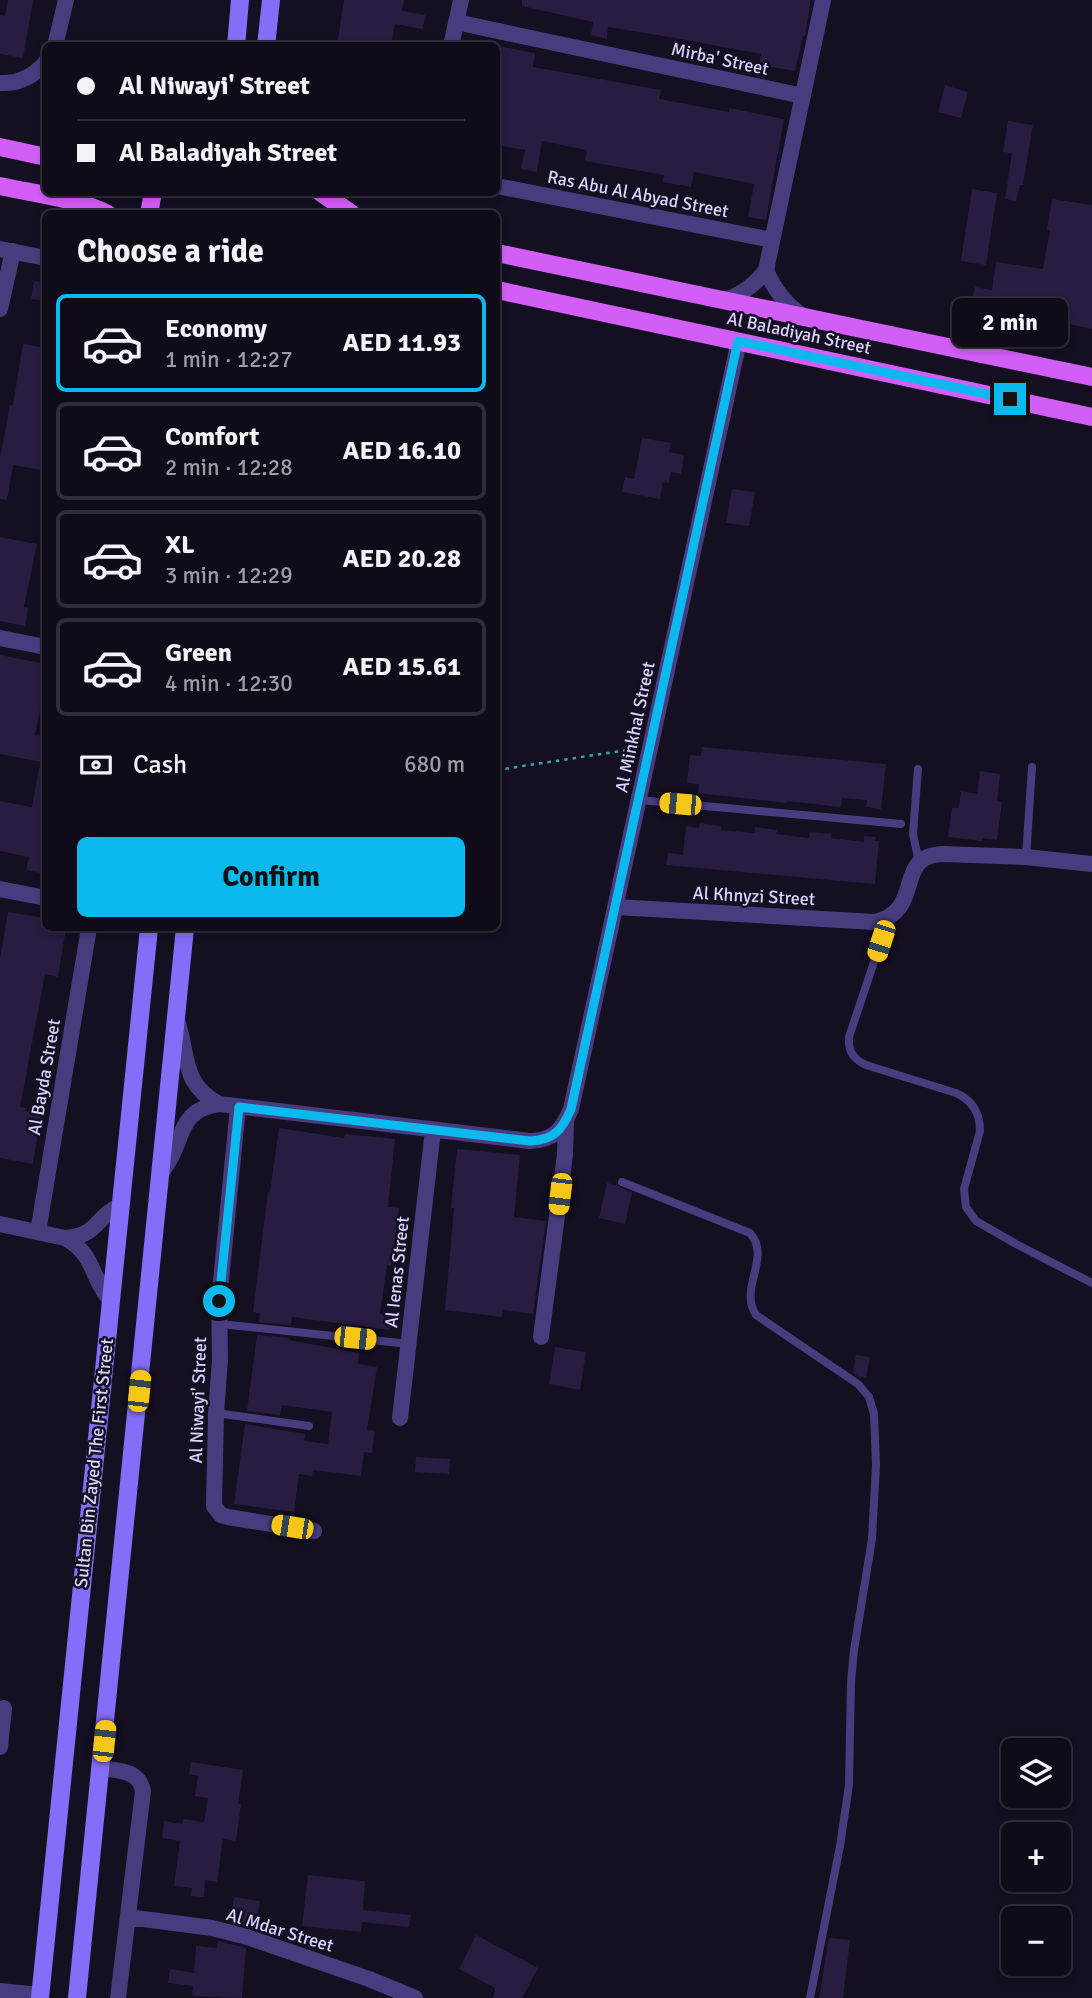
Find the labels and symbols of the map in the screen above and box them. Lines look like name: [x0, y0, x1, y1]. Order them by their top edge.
street label: Mirba' Street: [669, 38, 771, 80]
street label: Ras Abu Al Abyad Street: [546, 166, 730, 222]
callout: 2 min: [952, 298, 1068, 346]
street label: Al Baladiyah Street: [725, 307, 873, 359]
route end: [994, 383, 1026, 415]
street label: Al Minkhal Street: [610, 659, 660, 795]
car: [659, 792, 702, 816]
street label: Al Khnyzi Street: [692, 882, 816, 910]
car: [865, 918, 898, 964]
street label: Al Bayda Street: [23, 1017, 65, 1137]
car: [548, 1172, 573, 1216]
street label: Al Ienas Street: [380, 1215, 414, 1329]
route start: [203, 1285, 235, 1317]
car: [334, 1325, 377, 1351]
street label: Al Niwayi' Street: [185, 1336, 211, 1464]
street label: Sultan Bin Zayed The First Street: [70, 1337, 118, 1589]
car: [127, 1369, 152, 1413]
car: [270, 1513, 315, 1541]
car: [92, 1719, 117, 1763]
street label: Al Mdar Street: [224, 1903, 336, 1957]

